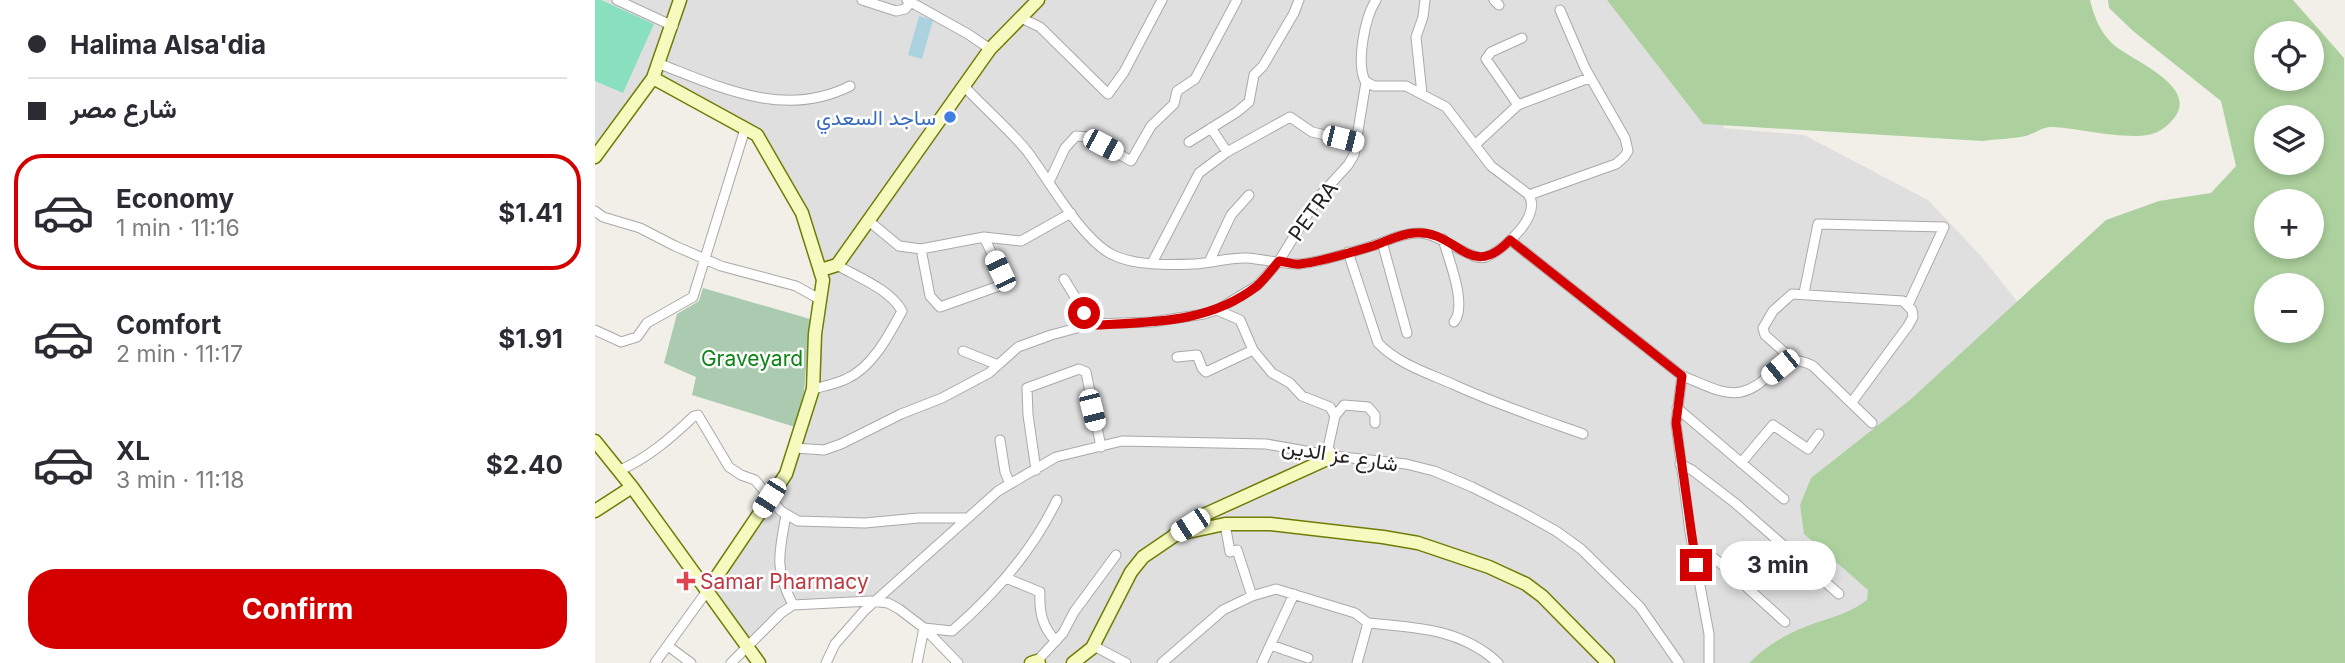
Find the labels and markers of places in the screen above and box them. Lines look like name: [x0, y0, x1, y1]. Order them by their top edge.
place label: ساجد السعدي: [816, 105, 936, 135]
marker: ساجد السعدي: [942, 109, 958, 125]
place label: Samar Pharmacy: [700, 569, 869, 594]
marker: Samar Pharmacy: [678, 573, 694, 589]

